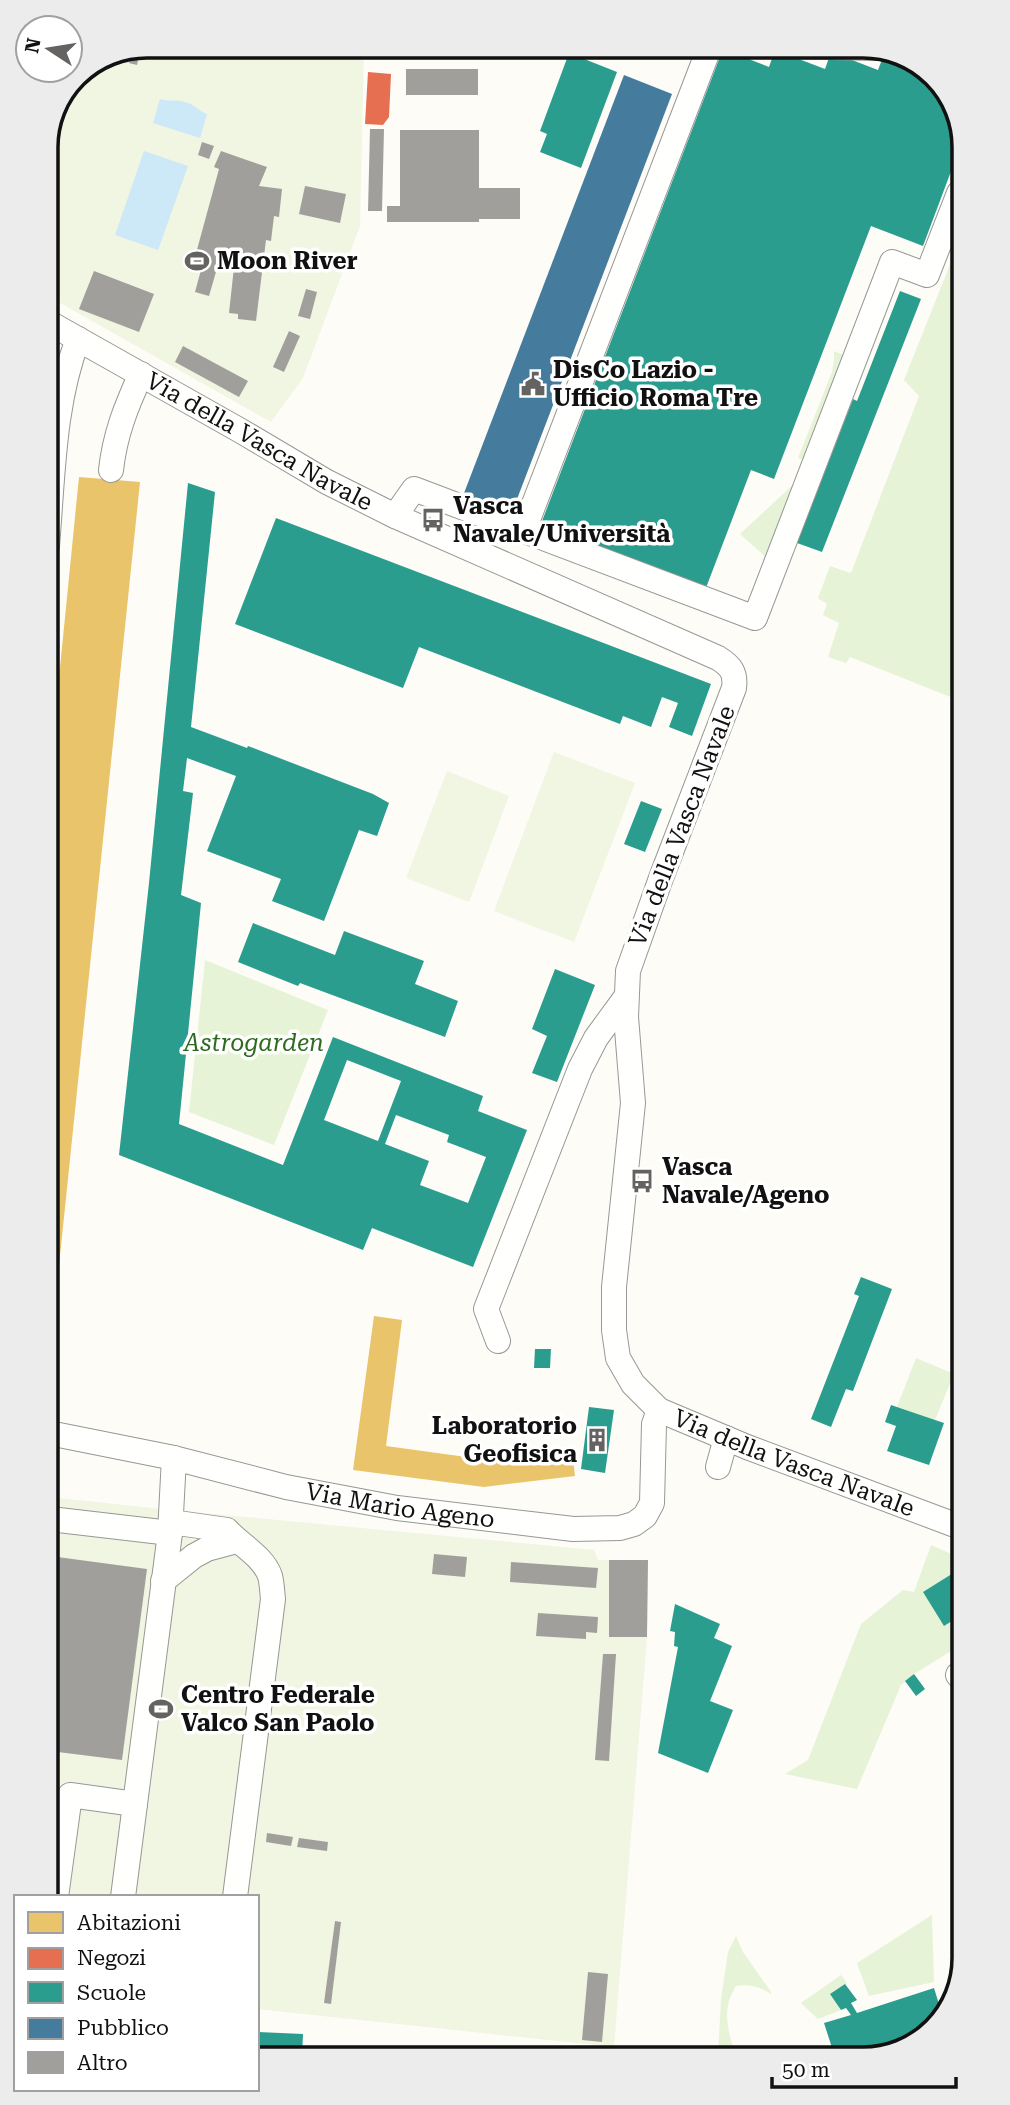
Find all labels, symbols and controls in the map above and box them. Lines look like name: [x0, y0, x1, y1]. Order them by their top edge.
north arrow: [14, 14, 84, 84]
text: N: [20, 36, 46, 55]
sports icon: Moon River: [183, 247, 211, 275]
place label: Moon River: [217, 247, 358, 275]
place label: DisCo Lazio - Ufficio Roma Tre: [553, 356, 758, 412]
street label: Via della Vasca Navale: [141, 366, 377, 517]
public building icon: DisCo Lazio - Ufficio Roma Tre: [519, 370, 547, 398]
place label: Vasca Navale/Università: [453, 492, 670, 548]
bus stop icon: Vasca Navale/Università: [419, 506, 447, 534]
street label: Via della Vasca Navale: [623, 701, 741, 951]
park label: Astrogarden: [182, 1029, 324, 1057]
place label: Vasca Navale/Ageno: [662, 1153, 830, 1209]
bus stop icon: Vasca Navale/Ageno: [628, 1167, 656, 1195]
street label: Via della Vasca Navale: [669, 1404, 918, 1522]
place label: Laboratorio Geofisica: [432, 1412, 577, 1468]
building icon: Laboratorio Geofisica: [583, 1426, 611, 1454]
street label: Via Mario Ageno: [303, 1477, 496, 1534]
place label: Centro Federale Valco San Paolo: [181, 1681, 375, 1737]
sports icon: Centro Federale Valco San Paolo: [147, 1695, 175, 1723]
legend: [14, 1895, 259, 2091]
text: Abitazioni: [77, 1911, 181, 1935]
text: Negozi: [77, 1946, 146, 1970]
text: Scuole: [77, 1981, 146, 2005]
text: Pubblico: [77, 2016, 169, 2040]
scale bar: [772, 2046, 956, 2090]
text: Altro: [77, 2051, 128, 2075]
text: 50 m: [782, 2058, 830, 2082]

